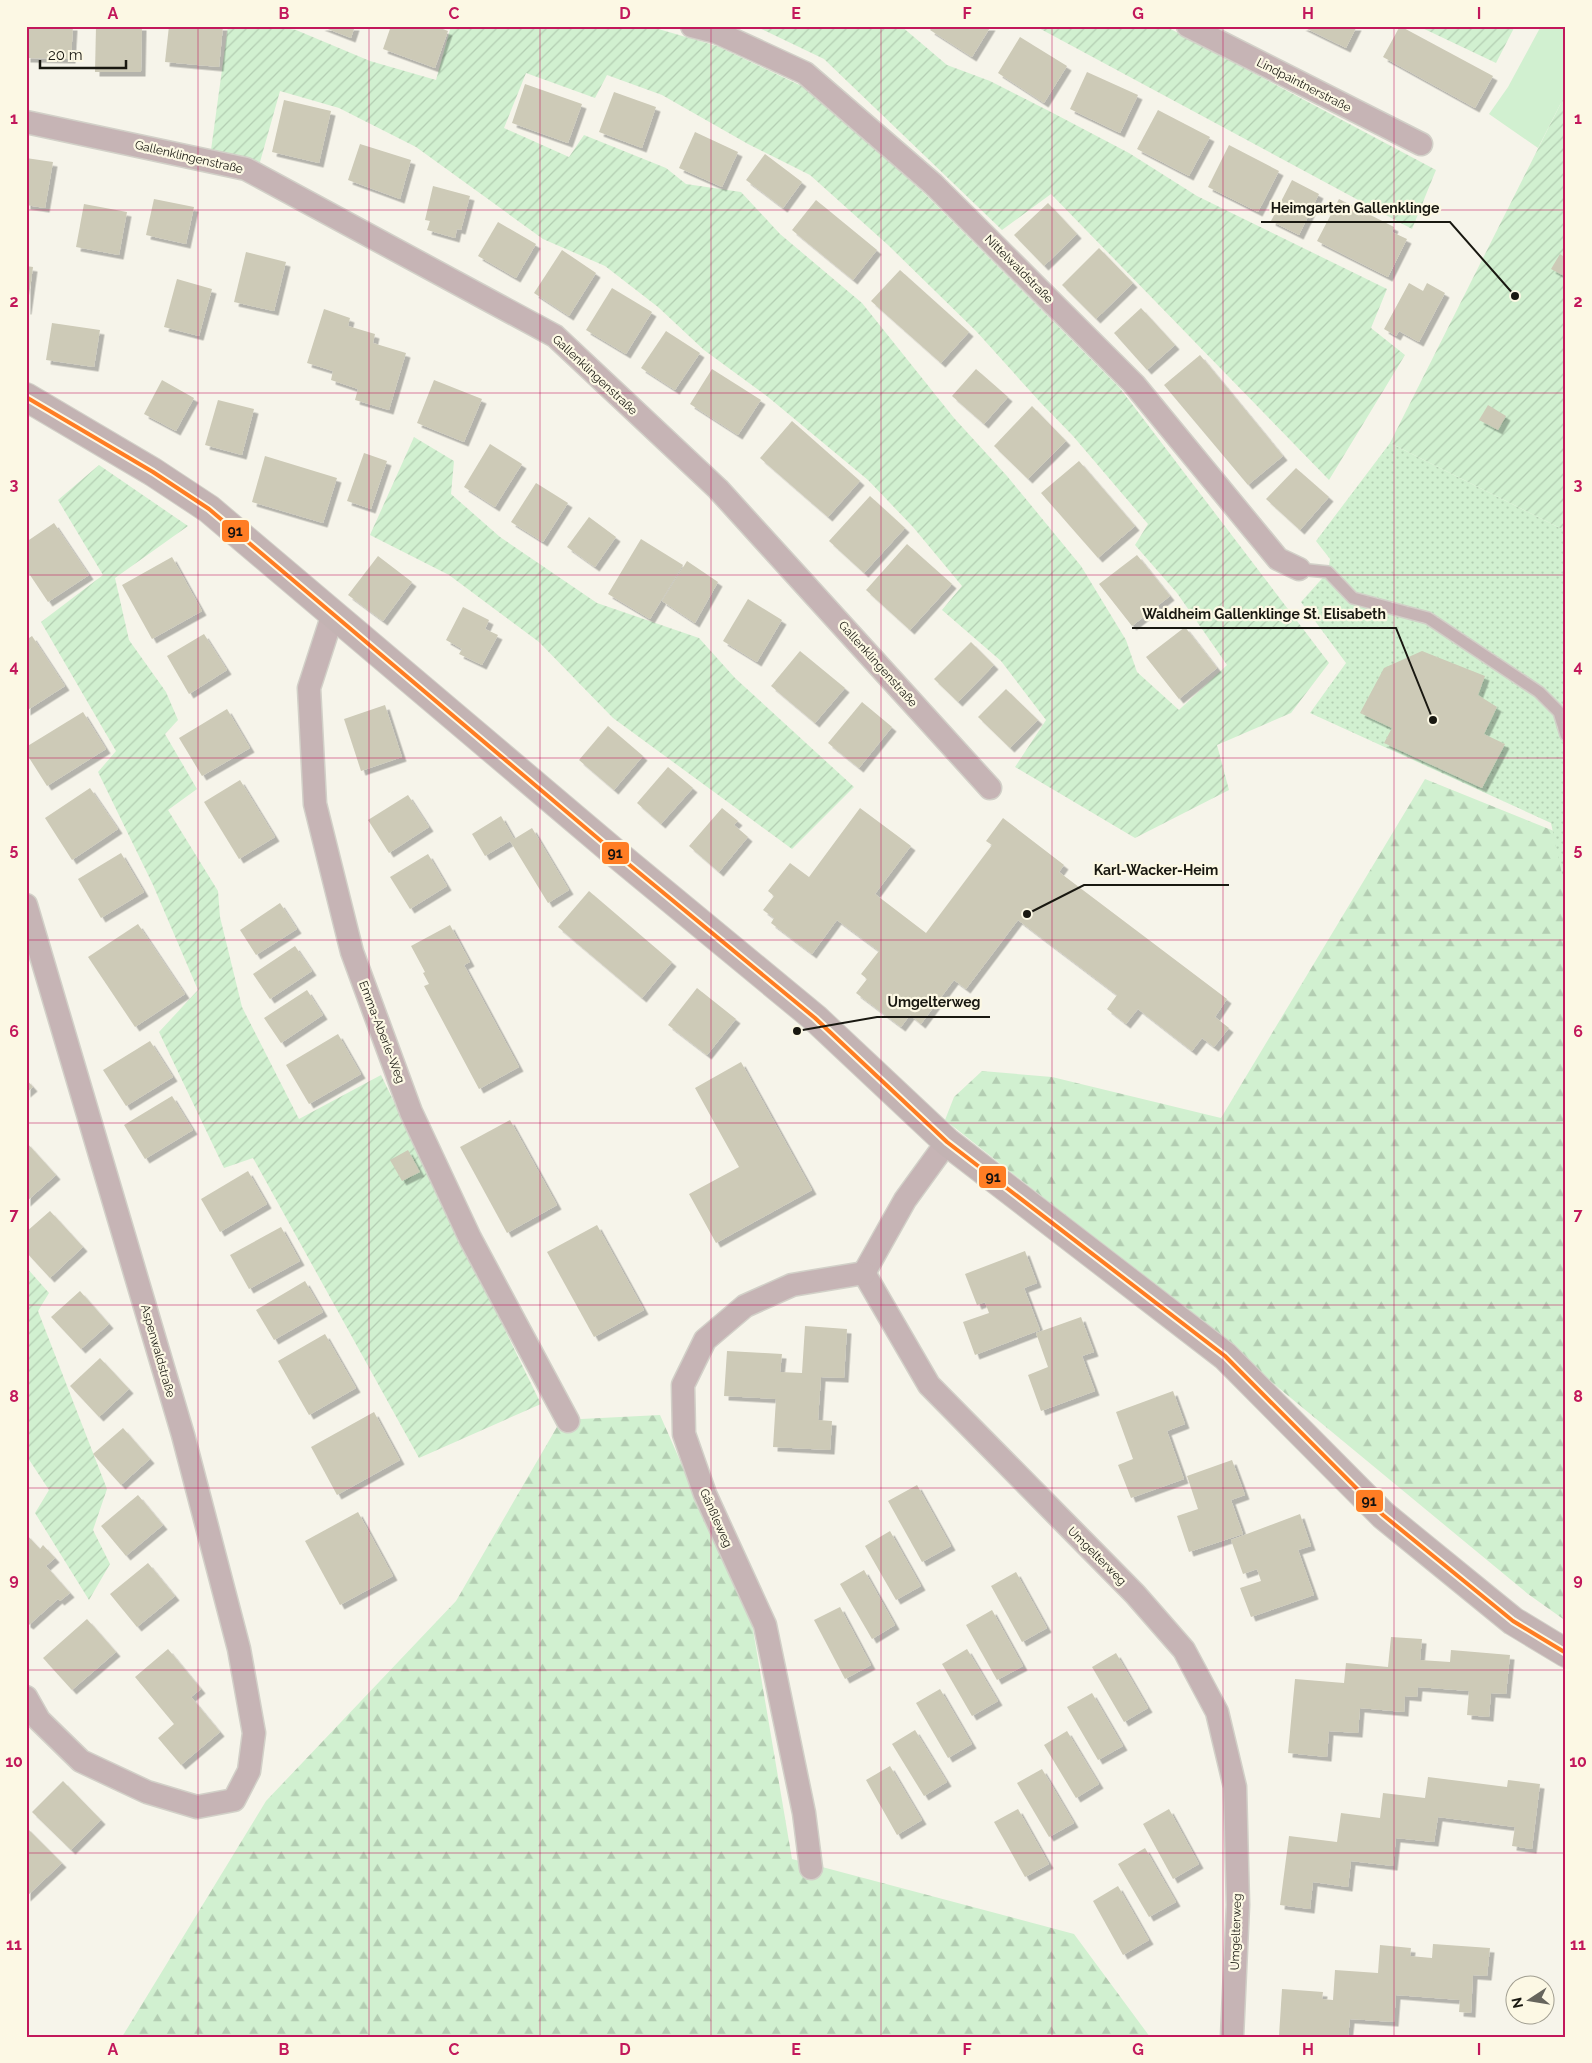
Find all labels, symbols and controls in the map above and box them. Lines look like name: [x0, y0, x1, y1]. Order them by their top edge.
text: A: [108, 4, 119, 23]
text: B: [279, 4, 290, 23]
text: C: [449, 4, 460, 23]
text: D: [619, 4, 631, 23]
text: E: [791, 4, 801, 23]
text: F: [962, 4, 972, 23]
text: G: [1132, 4, 1144, 23]
text: H: [1302, 4, 1314, 23]
text: I: [1477, 4, 1481, 23]
scale bar: [40, 38, 126, 70]
text: 20 m: [48, 46, 83, 64]
street label: Lindpaintnerstraße: [1254, 55, 1354, 115]
text: 1: [10, 109, 18, 128]
text: 1: [1574, 109, 1582, 128]
street label: Gallenklingenstraße: [134, 138, 244, 176]
callout: Heimgarten Gallenklinge: [1261, 193, 1450, 222]
text: Heimgarten Gallenklinge: [1271, 200, 1440, 216]
street label: Nittelwaldstraße: [982, 232, 1056, 306]
text: 2: [9, 292, 19, 311]
text: 2: [1573, 292, 1583, 311]
street label: Gallenklingenstraße: [550, 332, 640, 418]
text: 3: [10, 475, 19, 494]
text: 3: [1574, 475, 1583, 494]
line badge: 91: [221, 519, 250, 543]
text: 91: [227, 523, 243, 539]
callout: Waldheim Gallenklinge St. Elisabeth: [1132, 599, 1396, 628]
text: Waldheim Gallenklinge St. Elisabeth: [1142, 606, 1386, 622]
street label: Gallenklingenstraße: [836, 618, 920, 710]
text: 4: [9, 657, 19, 676]
text: 4: [1573, 657, 1583, 676]
text: 5: [10, 840, 19, 859]
text: 5: [1574, 840, 1583, 859]
line badge: 91: [601, 841, 630, 865]
text: 91: [607, 845, 623, 861]
callout: Karl-Wacker-Heim: [1084, 856, 1229, 885]
text: Karl-Wacker-Heim: [1094, 862, 1218, 878]
street label: Emma-Aberle-Weg: [356, 979, 408, 1085]
callout: Umgelterweg: [877, 988, 990, 1017]
text: Umgelterweg: [888, 994, 981, 1010]
text: 6: [9, 1022, 19, 1041]
text: 6: [1573, 1022, 1583, 1041]
line badge: 91: [978, 1165, 1007, 1189]
text: 91: [985, 1169, 1001, 1185]
text: 7: [10, 1205, 19, 1224]
text: 7: [1574, 1205, 1583, 1224]
street label: Aspenwaldstraße: [138, 1303, 178, 1399]
text: 8: [9, 1387, 19, 1406]
text: 8: [1573, 1387, 1583, 1406]
street label: Gänßleweg: [697, 1486, 735, 1550]
line badge: 91: [1355, 1489, 1384, 1513]
text: 91: [1361, 1493, 1377, 1509]
street label: Umgelterweg: [1065, 1524, 1129, 1588]
text: 9: [9, 1570, 19, 1589]
text: 9: [1573, 1570, 1583, 1589]
text: 10: [5, 1752, 23, 1771]
text: 10: [1569, 1752, 1587, 1771]
street label: Umgelterweg: [1228, 1893, 1244, 1971]
text: 11: [6, 1935, 22, 1954]
text: 11: [1570, 1935, 1586, 1954]
north arrow: [1504, 1976, 1554, 2026]
text: N: [1508, 1996, 1526, 2010]
text: A: [108, 2040, 119, 2059]
text: B: [279, 2040, 290, 2059]
text: C: [449, 2040, 460, 2059]
text: D: [619, 2040, 631, 2059]
text: E: [791, 2040, 801, 2059]
text: F: [962, 2040, 972, 2059]
text: G: [1132, 2040, 1144, 2059]
text: H: [1302, 2040, 1314, 2059]
text: I: [1477, 2040, 1481, 2059]

